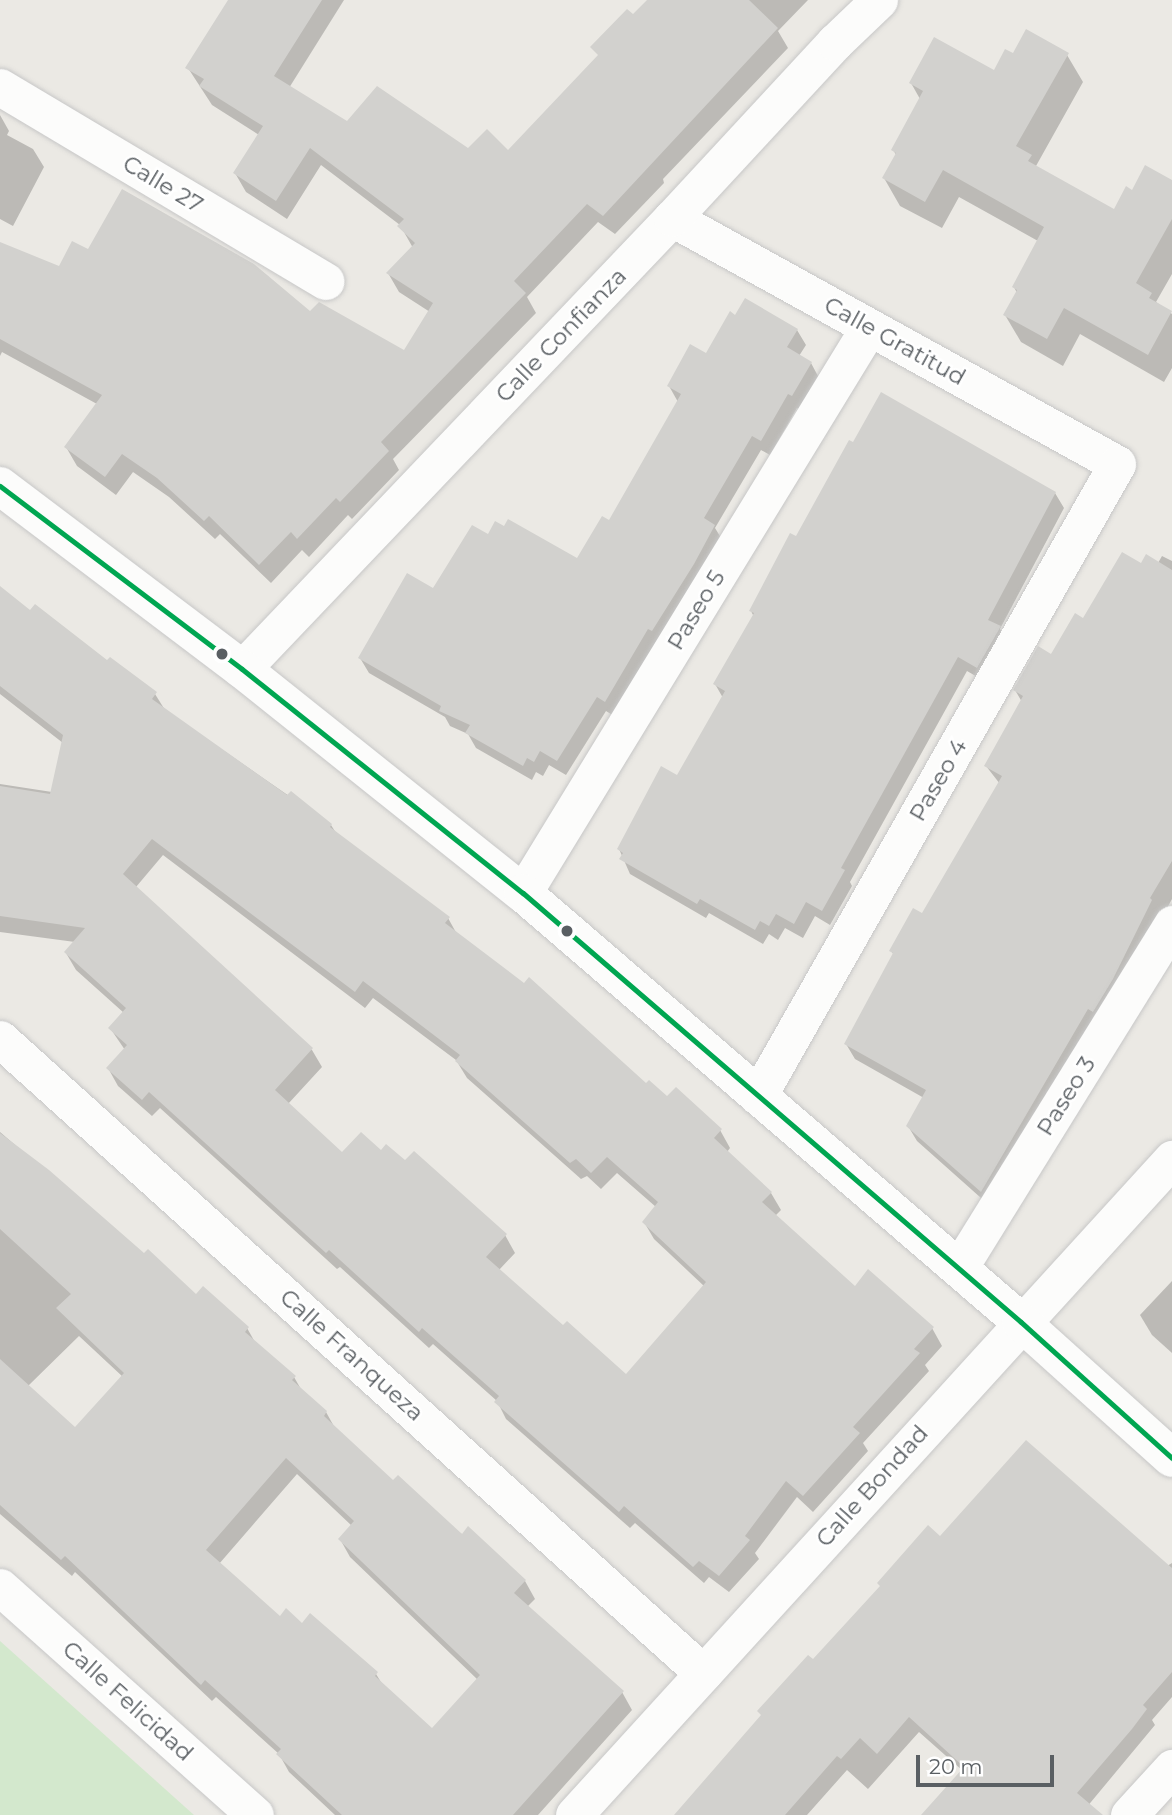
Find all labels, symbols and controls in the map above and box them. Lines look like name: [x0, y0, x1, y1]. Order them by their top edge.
street label: Calle 27: [118, 149, 208, 219]
street label: Calle Confianza: [490, 262, 632, 408]
street label: Calle Gratitud: [820, 291, 970, 391]
street label: Paseo 5: [661, 565, 731, 655]
unlabelled marker: [215, 647, 229, 661]
street label: Paseo 4: [903, 734, 973, 826]
unlabelled marker: [560, 924, 574, 938]
street label: Paseo 3: [1031, 1051, 1101, 1141]
street label: Calle Franqueza: [274, 1283, 430, 1427]
street label: Calle Bondad: [810, 1420, 934, 1552]
street label: Calle Felicidad: [57, 1635, 199, 1767]
scale bar: [920, 1742, 1058, 1786]
text: 20 m: [929, 1754, 983, 1779]

